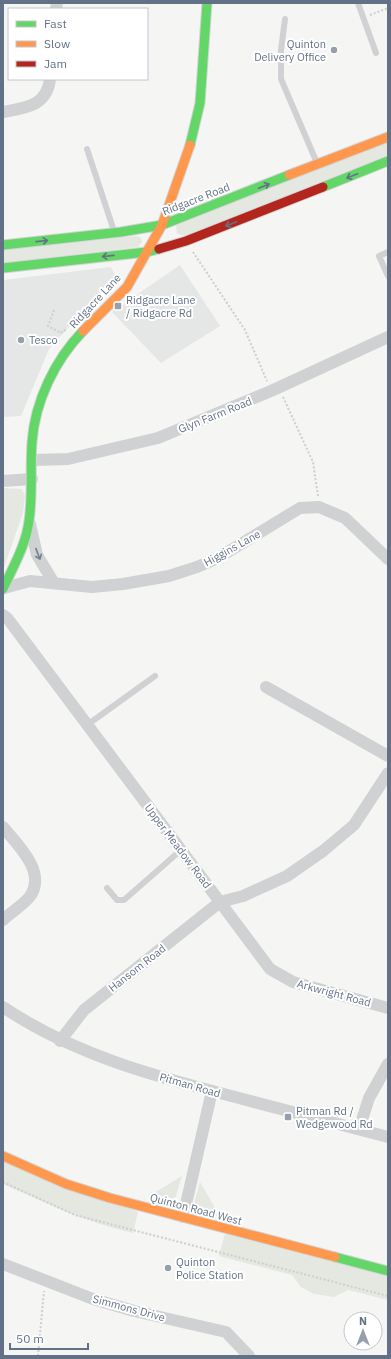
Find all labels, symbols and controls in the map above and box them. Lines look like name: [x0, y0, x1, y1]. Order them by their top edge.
legend: [8, 8, 148, 80]
text: Fast: [44, 16, 67, 31]
text: Slow: [44, 36, 70, 51]
place label: Quinton Delivery Office: [254, 37, 326, 64]
marker: Quinton Delivery Office: [329, 45, 339, 55]
text: Jam: [44, 56, 67, 71]
one-way arrow: [346, 172, 358, 180]
street label: Ridgacre Road: [160, 180, 232, 218]
one-way arrow: [257, 181, 269, 189]
one-way arrow: [225, 220, 237, 228]
one-way arrow: [35, 237, 48, 244]
one-way arrow: [102, 252, 115, 260]
street label: Ridgacre Lane: [66, 271, 124, 331]
place label: Ridgacre Lane / Ridgacre Rd: [126, 293, 196, 320]
marker: Ridgacre Lane / Ridgacre Rd: [113, 301, 123, 311]
place label: Tesco: [29, 333, 58, 347]
marker: Tesco: [16, 335, 26, 345]
street label: Glyn Farm Road: [176, 394, 254, 436]
street label: Higgins Lane: [201, 527, 263, 569]
one-way arrow: [34, 547, 42, 559]
street label: Upper Meadow Road: [142, 801, 214, 891]
street label: Hansom Road: [106, 941, 168, 995]
street label: Arkwright Road: [296, 976, 372, 1010]
street label: Pitman Road: [158, 1070, 222, 1100]
place label: Pitman Rd / Wedgewood Rd: [296, 1104, 373, 1131]
marker: Pitman Rd / Wedgewood Rd: [283, 1112, 293, 1122]
street label: Quinton Road West: [149, 1190, 244, 1228]
place label: Quinton Police Station: [176, 1255, 244, 1282]
marker: Quinton Police Station: [163, 1263, 173, 1273]
street label: Simmons Drive: [91, 1292, 167, 1324]
north arrow: [343, 1311, 383, 1351]
text: N: [359, 1314, 367, 1328]
scale bar: [10, 1325, 88, 1351]
text: 50 m: [16, 1331, 44, 1346]

